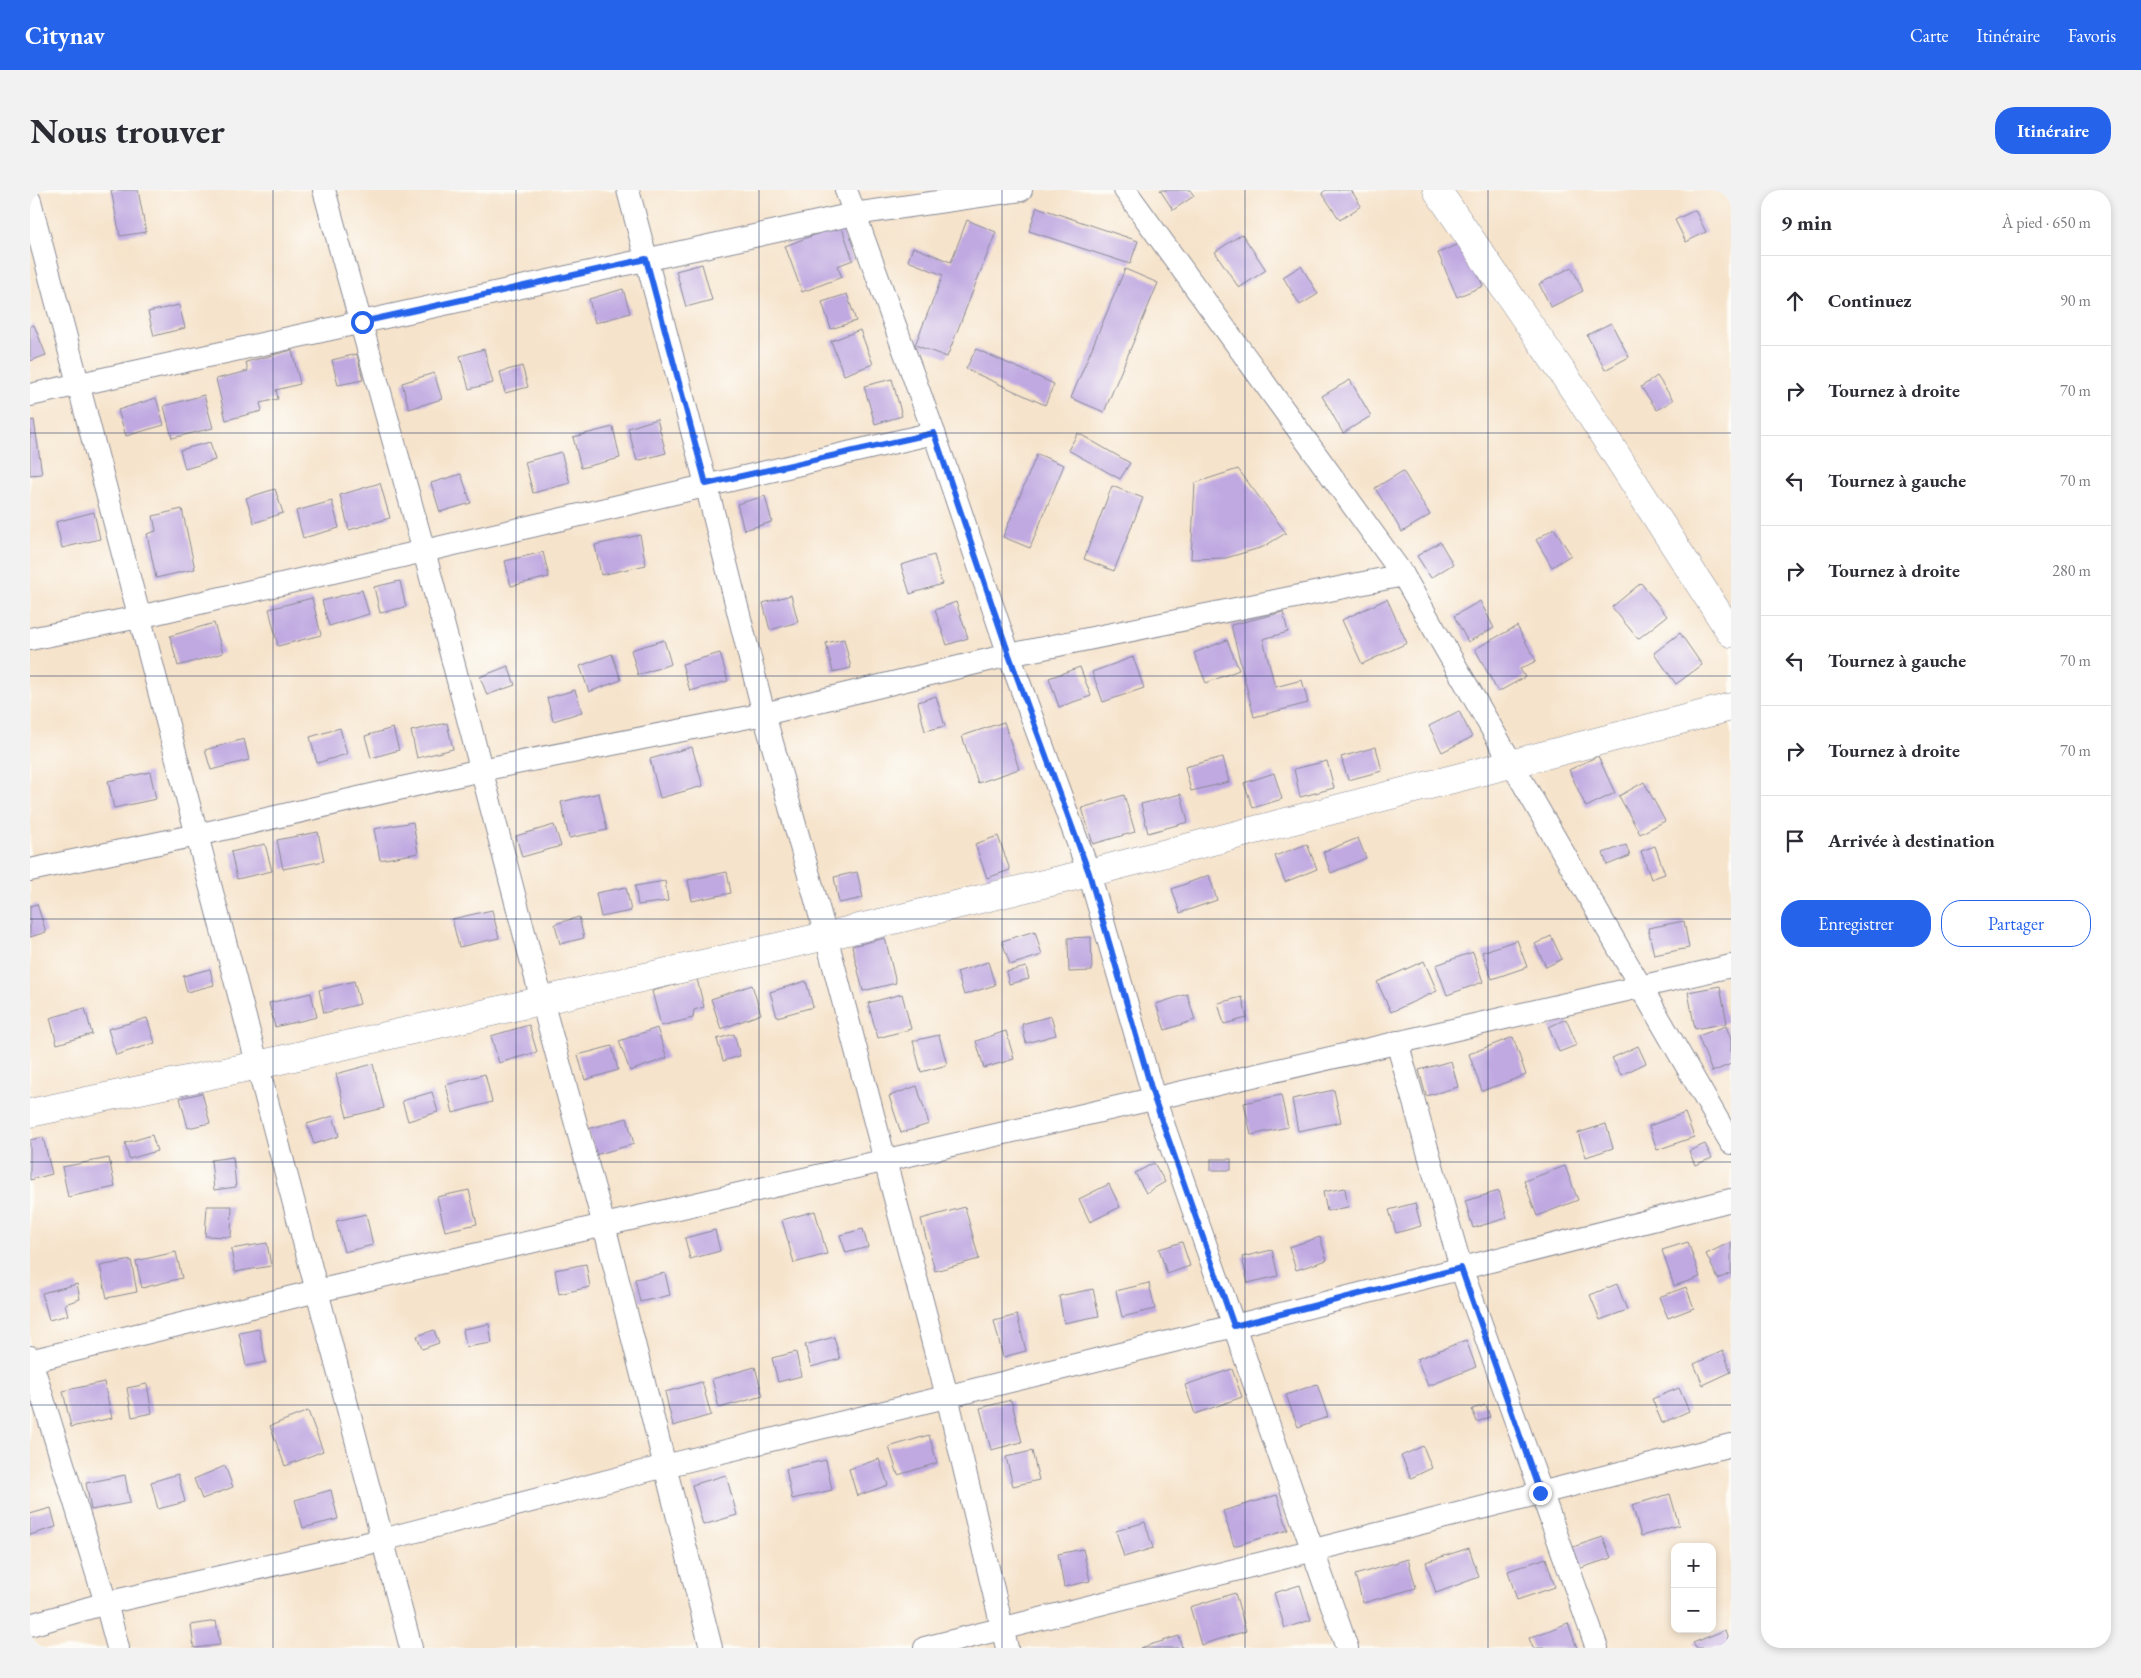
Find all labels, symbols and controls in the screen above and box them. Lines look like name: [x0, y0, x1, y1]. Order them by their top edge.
text: Citynav: [25, 20, 105, 51]
text: Carte: [1910, 24, 1949, 47]
text: Itinéraire: [1977, 24, 2040, 47]
text: Favoris: [2068, 24, 2116, 47]
button: Itinéraire: [1995, 107, 2111, 154]
text: Nous trouver: [30, 108, 225, 153]
text: 9 min: [1781, 209, 1832, 236]
text: À pied · 650 m: [2002, 212, 2091, 233]
icon: ahead: [1781, 287, 1809, 315]
text: Continuez: [1828, 288, 1912, 313]
text: 90 m: [2060, 290, 2091, 311]
route start: [351, 311, 374, 334]
icon: right: [1781, 377, 1809, 405]
text: Tournez à droite: [1828, 378, 1960, 403]
text: 70 m: [2060, 380, 2091, 401]
icon: left: [1781, 467, 1809, 495]
text: Tournez à gauche: [1828, 468, 1966, 493]
text: 70 m: [2060, 470, 2091, 491]
icon: right: [1781, 557, 1809, 585]
text: Tournez à droite: [1828, 558, 1960, 583]
text: 280 m: [2052, 560, 2091, 581]
icon: left: [1781, 647, 1809, 675]
text: Tournez à gauche: [1828, 648, 1966, 673]
text: 70 m: [2060, 650, 2091, 671]
icon: right: [1781, 737, 1809, 765]
text: Tournez à droite: [1828, 738, 1960, 763]
text: 70 m: [2060, 740, 2091, 761]
icon: arrive: [1781, 827, 1809, 855]
text: Arrivée à destination: [1828, 828, 1995, 853]
button: Enregistrer: [1781, 900, 1931, 947]
button: Partager: [1941, 900, 2091, 947]
route end: [1529, 1482, 1552, 1505]
map controls: [1671, 1543, 1716, 1633]
button: +: [1671, 1543, 1716, 1588]
button: −: [1671, 1588, 1716, 1633]

